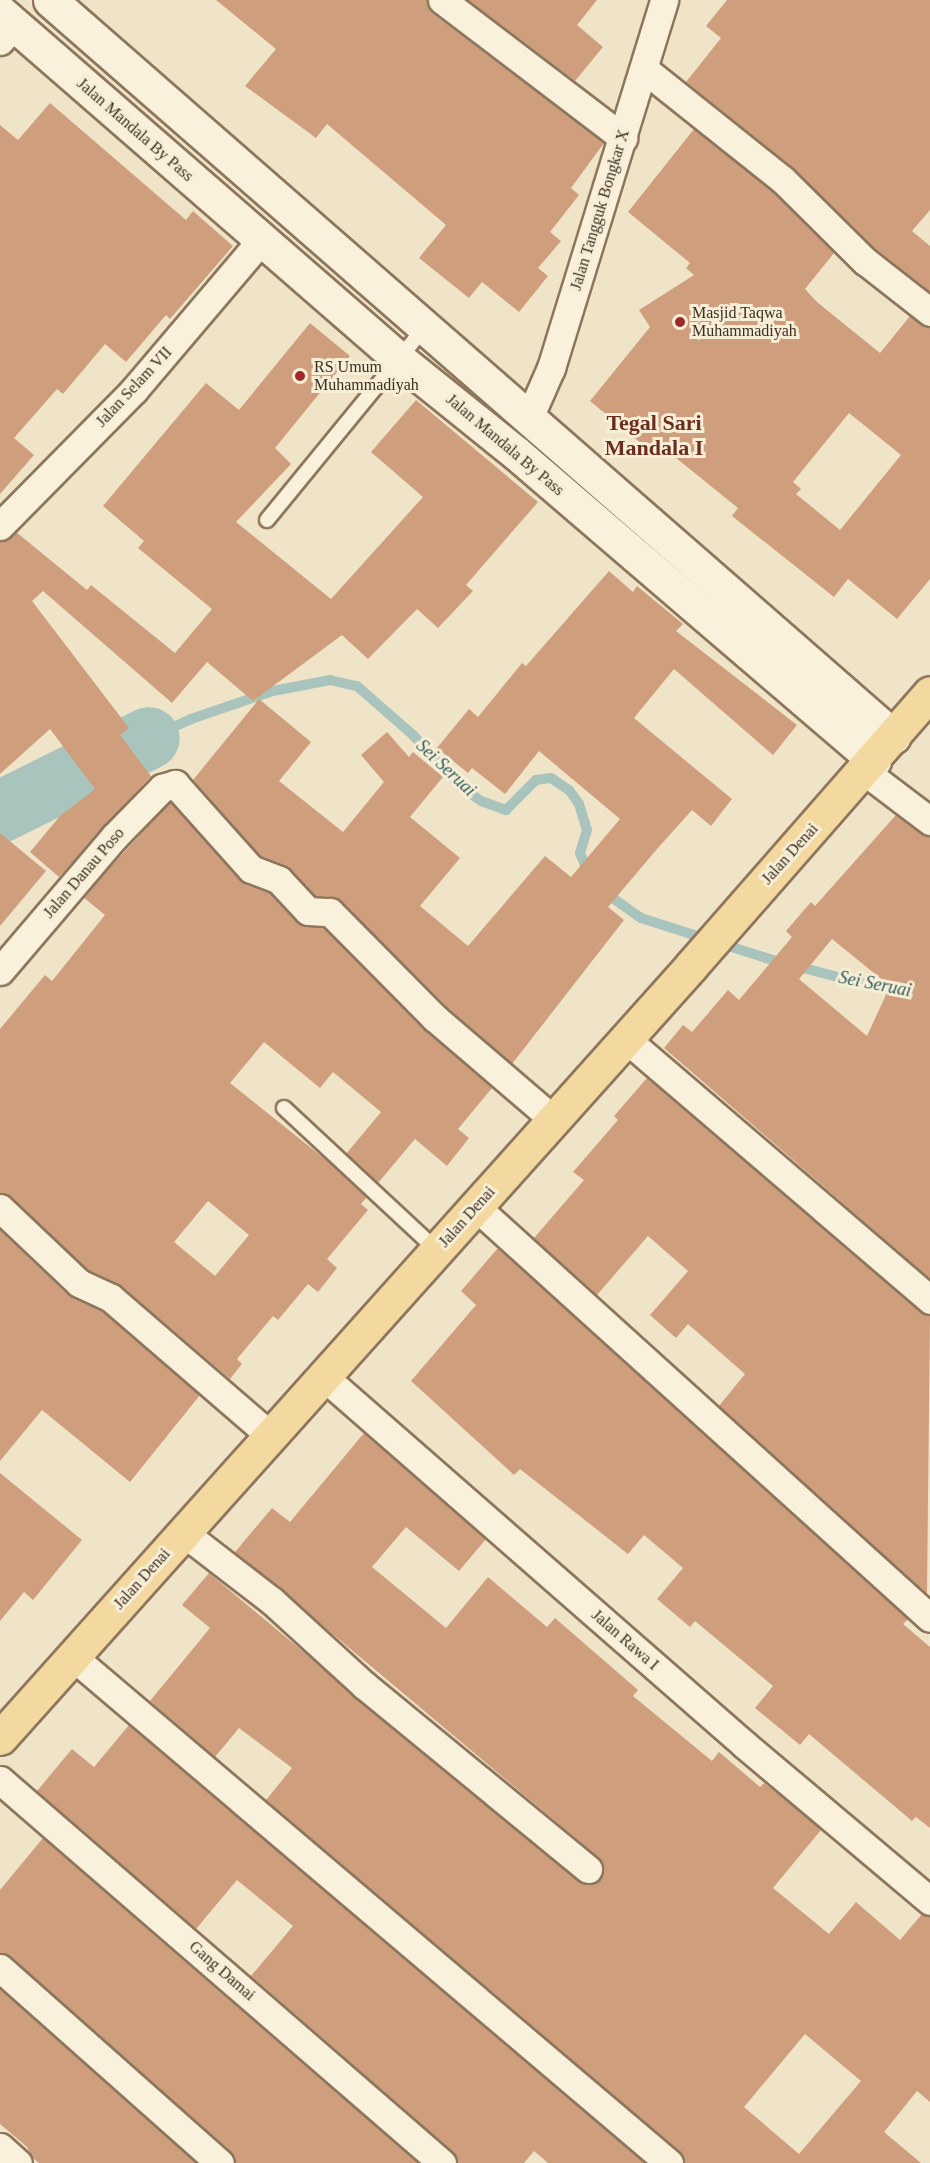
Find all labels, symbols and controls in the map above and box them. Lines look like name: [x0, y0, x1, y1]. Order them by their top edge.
street label: Jalan Mandala By Pass: [73, 74, 197, 186]
street label: Jalan Tangguk Bongkar X: [566, 127, 634, 293]
place label: Masjid Taqwa Muhammadiyah: [692, 303, 797, 341]
marker: Masjid Taqwa Muhammadiyah: [673, 315, 687, 329]
street label: Jalan Selam VII: [92, 343, 176, 431]
place label: RS Umum Muhammadiyah: [314, 357, 419, 395]
marker: RS Umum Muhammadiyah: [291, 367, 309, 385]
street label: Jalan Mandala By Pass: [442, 390, 568, 500]
district label: Tegal Sari Mandala I: [605, 409, 703, 460]
water label: Sei Seruai: [412, 735, 480, 801]
street label: Jalan Denai: [758, 820, 822, 888]
street label: Jalan Danau Poso: [39, 824, 129, 922]
water label: Sei Seruai: [837, 966, 913, 1002]
street label: Jalan Denai: [435, 1183, 499, 1251]
street label: Jalan Denai: [110, 1545, 174, 1613]
street label: Jalan Rawa I: [588, 1606, 662, 1674]
street label: Gang Damai: [185, 1937, 259, 2005]

